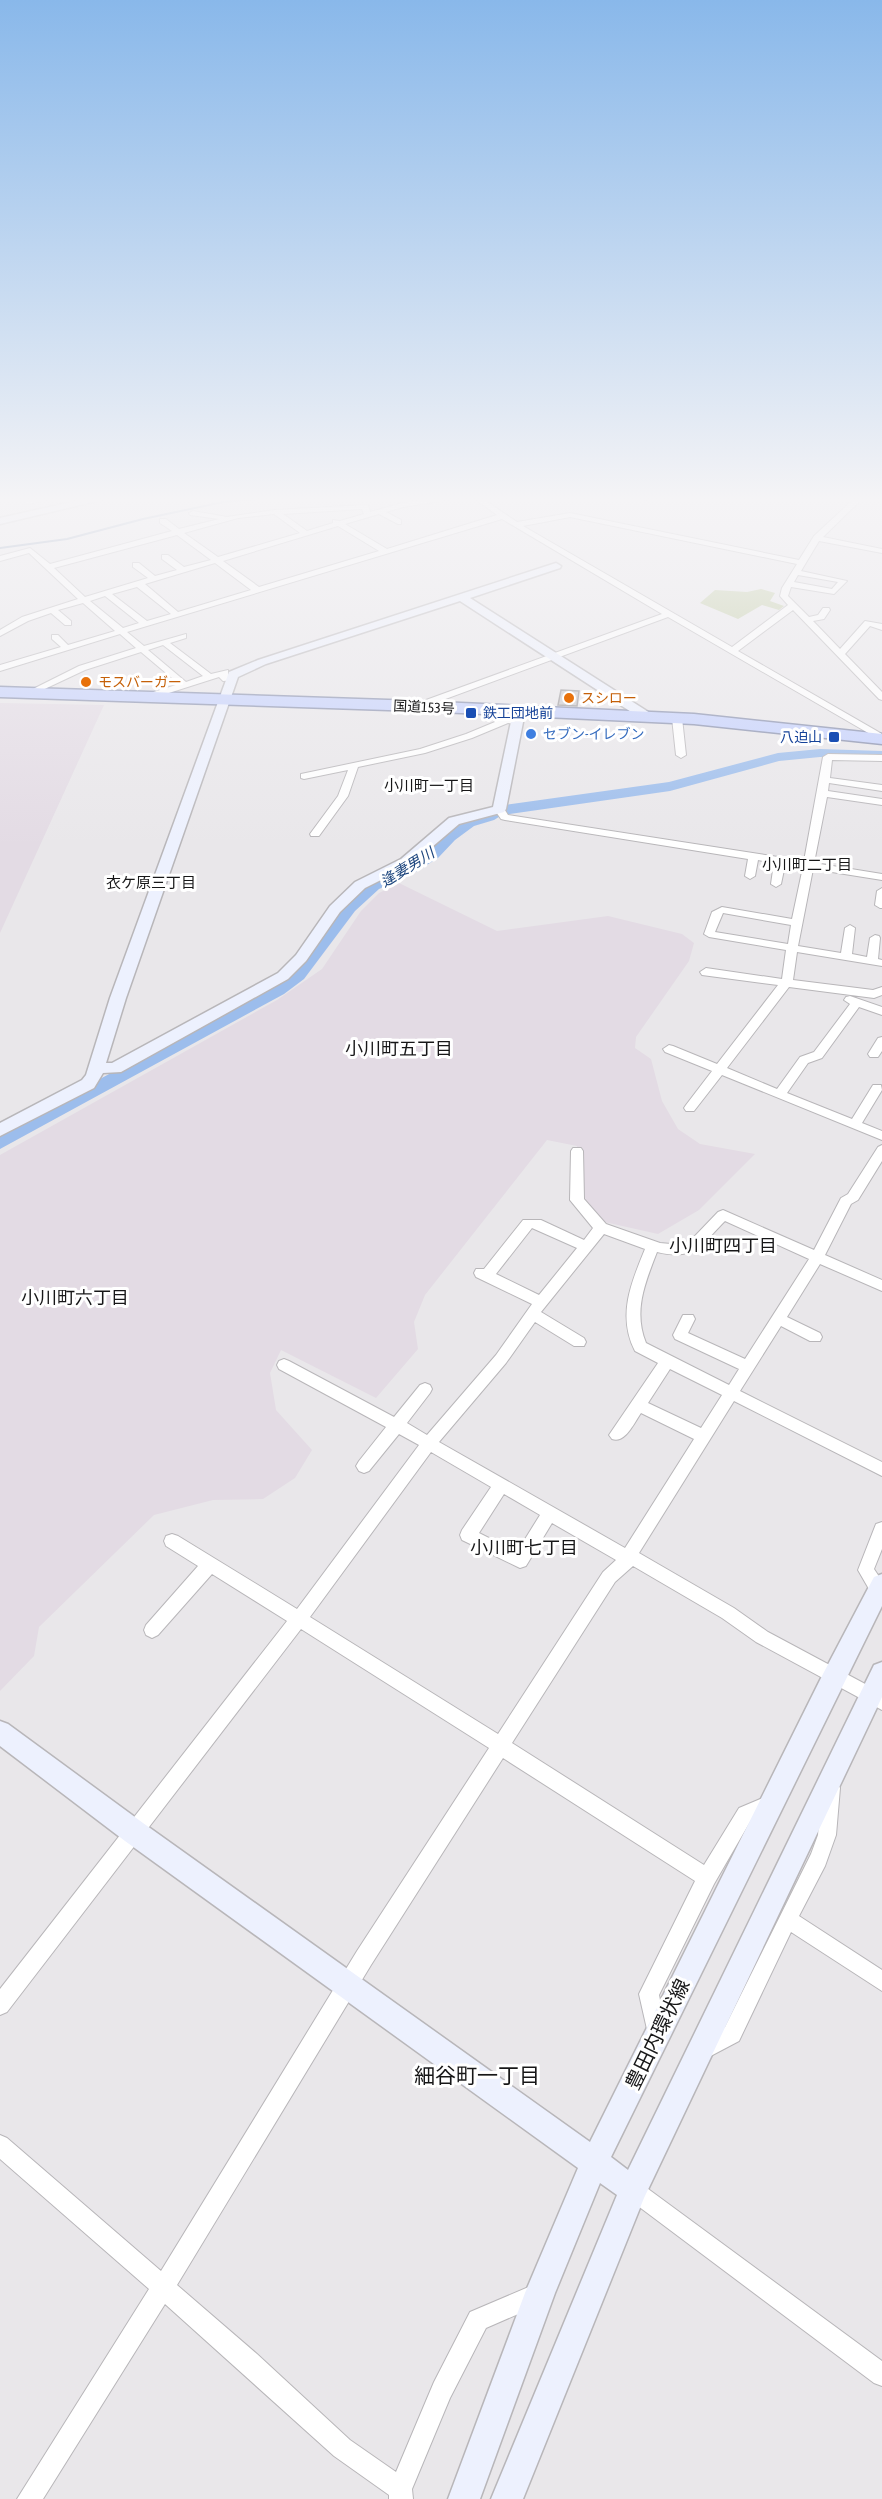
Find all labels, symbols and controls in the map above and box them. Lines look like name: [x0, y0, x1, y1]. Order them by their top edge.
place label: モスバーガー: [98, 674, 182, 690]
marker: モスバーガー: [79, 675, 93, 689]
place label: スシロー: [581, 690, 637, 706]
marker: スシロー: [562, 691, 576, 705]
street label: 国道153号: [393, 697, 455, 717]
place label: 鉄工団地前: [483, 705, 553, 721]
marker: 鉄工団地前: [464, 706, 478, 720]
place label: セブン-イレブン: [543, 726, 645, 742]
marker: セブン-イレブン: [524, 727, 538, 741]
place label: 八迫山: [780, 729, 822, 745]
marker: 八迫山: [827, 730, 841, 744]
district label: 小川町一丁目: [384, 777, 474, 794]
water label: 逢妻男川: [377, 843, 439, 890]
district label: 小川町二丁目: [762, 856, 852, 873]
district label: 衣ケ原三丁目: [106, 874, 196, 891]
district label: 小川町五丁目: [345, 1038, 453, 1059]
district label: 小川町四丁目: [669, 1235, 777, 1256]
district label: 小川町六丁目: [21, 1287, 129, 1308]
district label: 小川町七丁目: [470, 1537, 578, 1558]
street label: 豊田内環状線: [620, 1975, 694, 2093]
district label: 細谷町一丁目: [414, 2063, 540, 2087]

